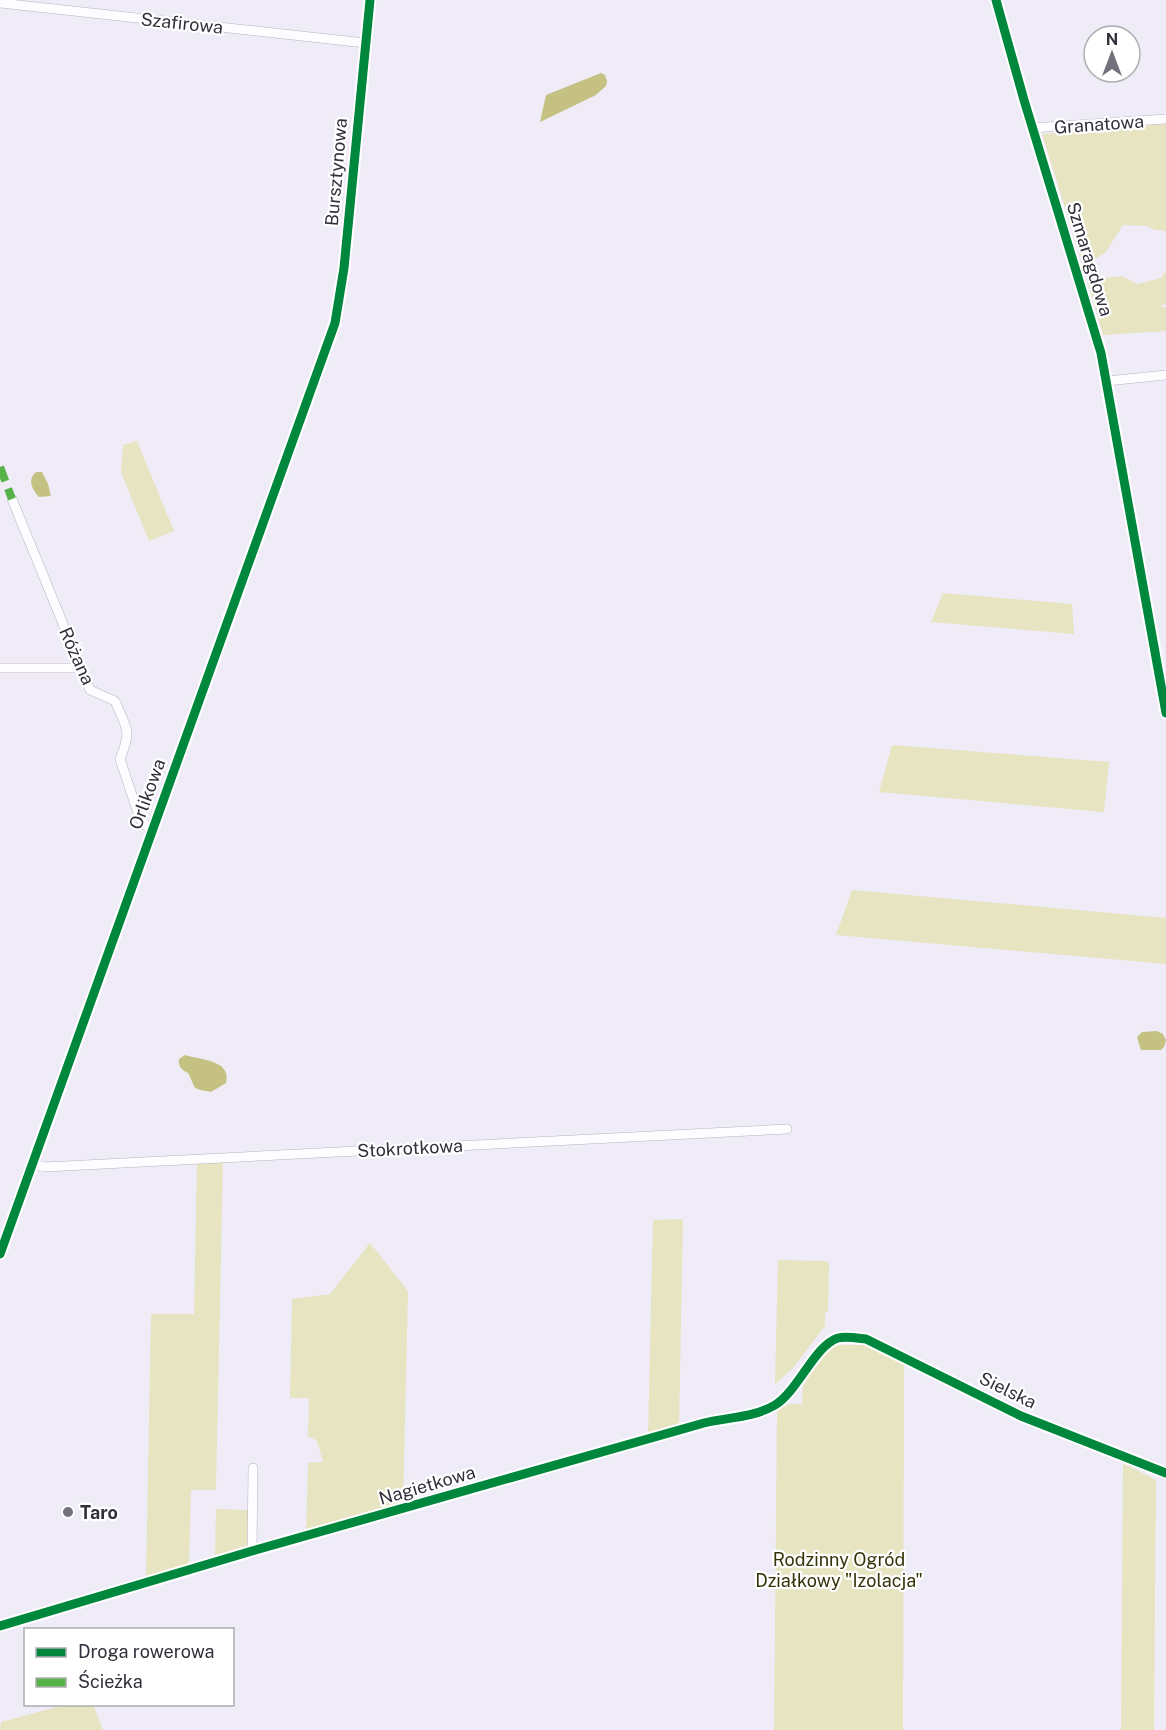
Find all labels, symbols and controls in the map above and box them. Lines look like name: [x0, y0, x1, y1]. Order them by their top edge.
street label: Szafirowa: [140, 8, 224, 38]
north arrow: [1082, 24, 1142, 84]
text: N: [1106, 30, 1118, 49]
street label: Granatowa: [1053, 110, 1145, 138]
street label: Bursztynowa: [321, 117, 351, 227]
street label: Szmaragdowa: [1063, 199, 1117, 319]
street label: Różana: [55, 624, 99, 688]
street label: Orlikowa: [125, 756, 169, 832]
street label: Stokrotkowa: [357, 1135, 463, 1161]
street label: Sielska: [976, 1367, 1040, 1413]
street label: Nagietkowa: [376, 1461, 478, 1509]
place label: Taro: [80, 1502, 118, 1523]
marker: Taro: [61, 1505, 75, 1519]
park label: Rodzinny Ogród Działkowy "Izolacja": [755, 1549, 923, 1591]
legend: [24, 1628, 234, 1706]
text: Droga rowerowa: [78, 1641, 214, 1662]
text: Ścieżka: [78, 1670, 143, 1692]

